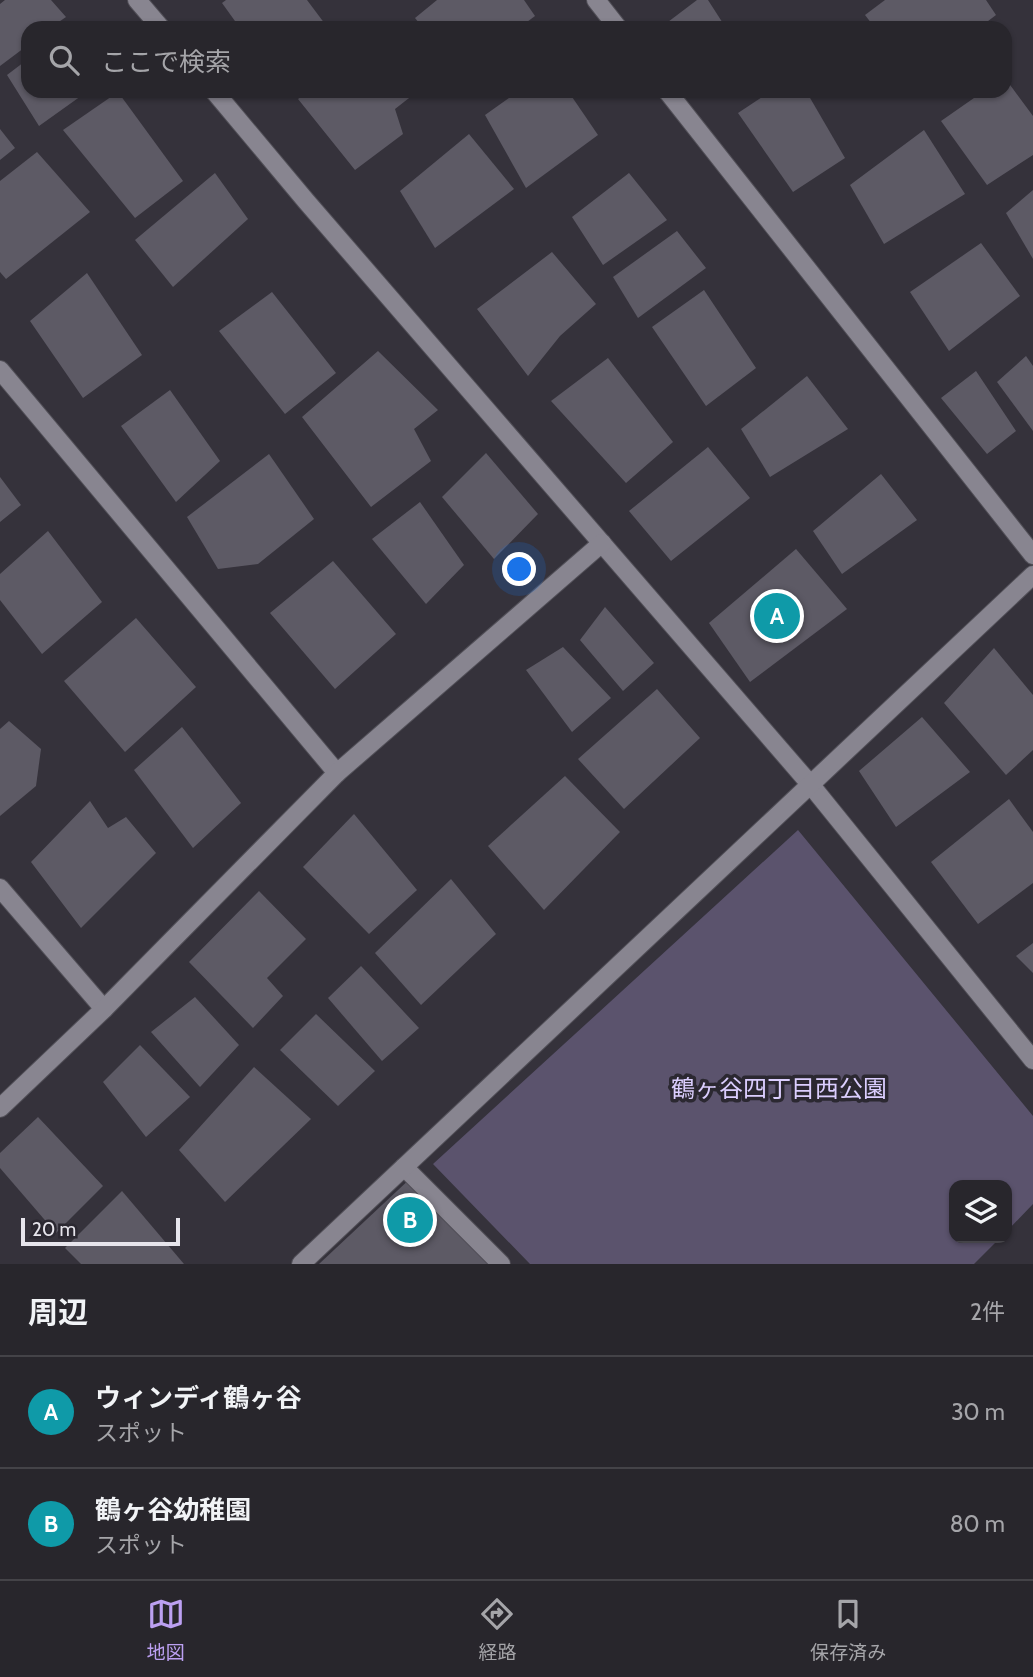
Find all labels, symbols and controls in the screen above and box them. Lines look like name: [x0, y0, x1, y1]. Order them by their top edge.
search box: [21, 21, 1012, 98]
icon: search: [45, 41, 83, 79]
text: ここで検索: [101, 46, 231, 78]
your location: [502, 552, 536, 586]
pin: A: [754, 590, 800, 642]
park label: 鶴ヶ谷四丁目西公園: [671, 1074, 887, 1103]
map controls: [949, 1180, 1012, 1243]
button: layers: [949, 1180, 1012, 1243]
pin: B: [387, 1194, 433, 1246]
scale bar: [21, 1215, 180, 1247]
text: 20 m: [32, 1218, 76, 1241]
text: 周辺: [28, 1294, 88, 1331]
text: 2件: [970, 1298, 1005, 1326]
text: ウィンディ鶴ヶ谷: [95, 1382, 301, 1414]
text: A: [44, 1398, 58, 1426]
text: 30 m: [951, 1398, 1005, 1426]
text: スポット: [95, 1419, 187, 1447]
text: 鶴ヶ谷幼稚園: [95, 1494, 251, 1526]
text: B: [44, 1510, 58, 1538]
text: 80 m: [950, 1510, 1005, 1538]
text: スポット: [95, 1531, 187, 1559]
tab: 地図: [147, 1595, 185, 1664]
tab: 経路: [478, 1595, 516, 1664]
tab: 保存済み: [810, 1595, 886, 1664]

